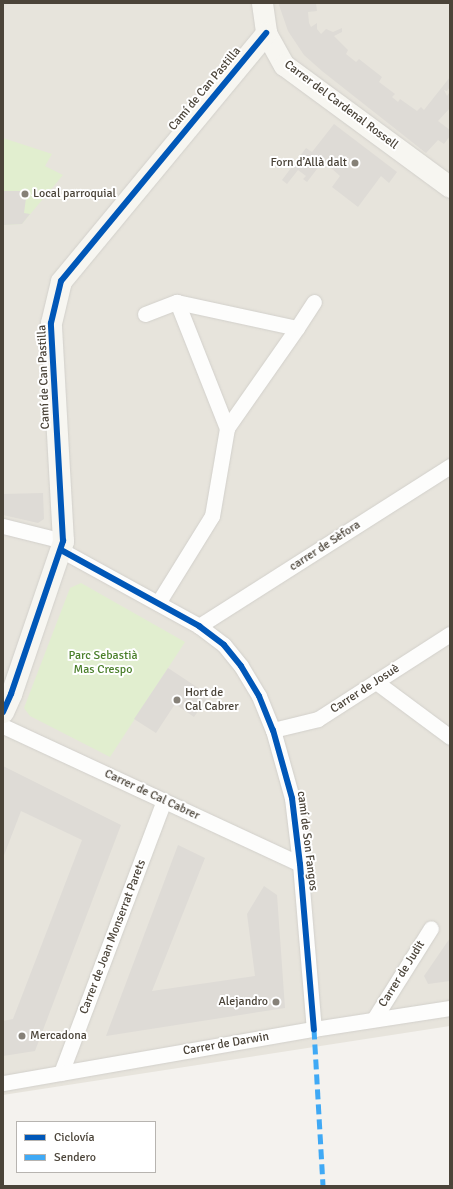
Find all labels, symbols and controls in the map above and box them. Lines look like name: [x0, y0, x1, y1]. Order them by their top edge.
street label: Camí de Can Pastilla: [166, 44, 244, 134]
street label: Carrer del Cardenal Rossell: [281, 57, 401, 153]
place label: Forn d’Allà dalt: [270, 156, 347, 170]
marker: Forn d’Allà dalt: [350, 158, 360, 168]
place label: Local parroquial: [33, 187, 116, 201]
marker: Local parroquial: [20, 189, 30, 199]
street label: Camí de Can Pastilla: [35, 324, 53, 430]
street label: carrer de Sèfora: [287, 518, 363, 574]
park label: Parc Sebastià Mas Crespo: [68, 649, 138, 677]
street label: Carrer de Josuè: [328, 661, 402, 717]
place label: Hort de Cal Cabrer: [185, 686, 239, 714]
marker: Hort de Cal Cabrer: [172, 695, 182, 705]
street label: Carrer de Cal Cabrer: [102, 767, 202, 823]
street label: camí de Son Fangos: [294, 790, 320, 892]
street label: Carrer de Joan Monserrat Parets: [77, 858, 149, 1016]
street label: Carrer de Judit: [376, 938, 428, 1010]
place label: Alejandro: [219, 995, 268, 1009]
marker: Alejandro: [271, 997, 281, 1007]
place label: Mercadona: [30, 1029, 87, 1043]
street label: Carrer de Darwin: [182, 1029, 270, 1059]
marker: Mercadona: [17, 1031, 27, 1041]
legend: [16, 1121, 156, 1173]
text: Ciclovía: [54, 1130, 95, 1145]
text: Sendero: [54, 1150, 96, 1165]

